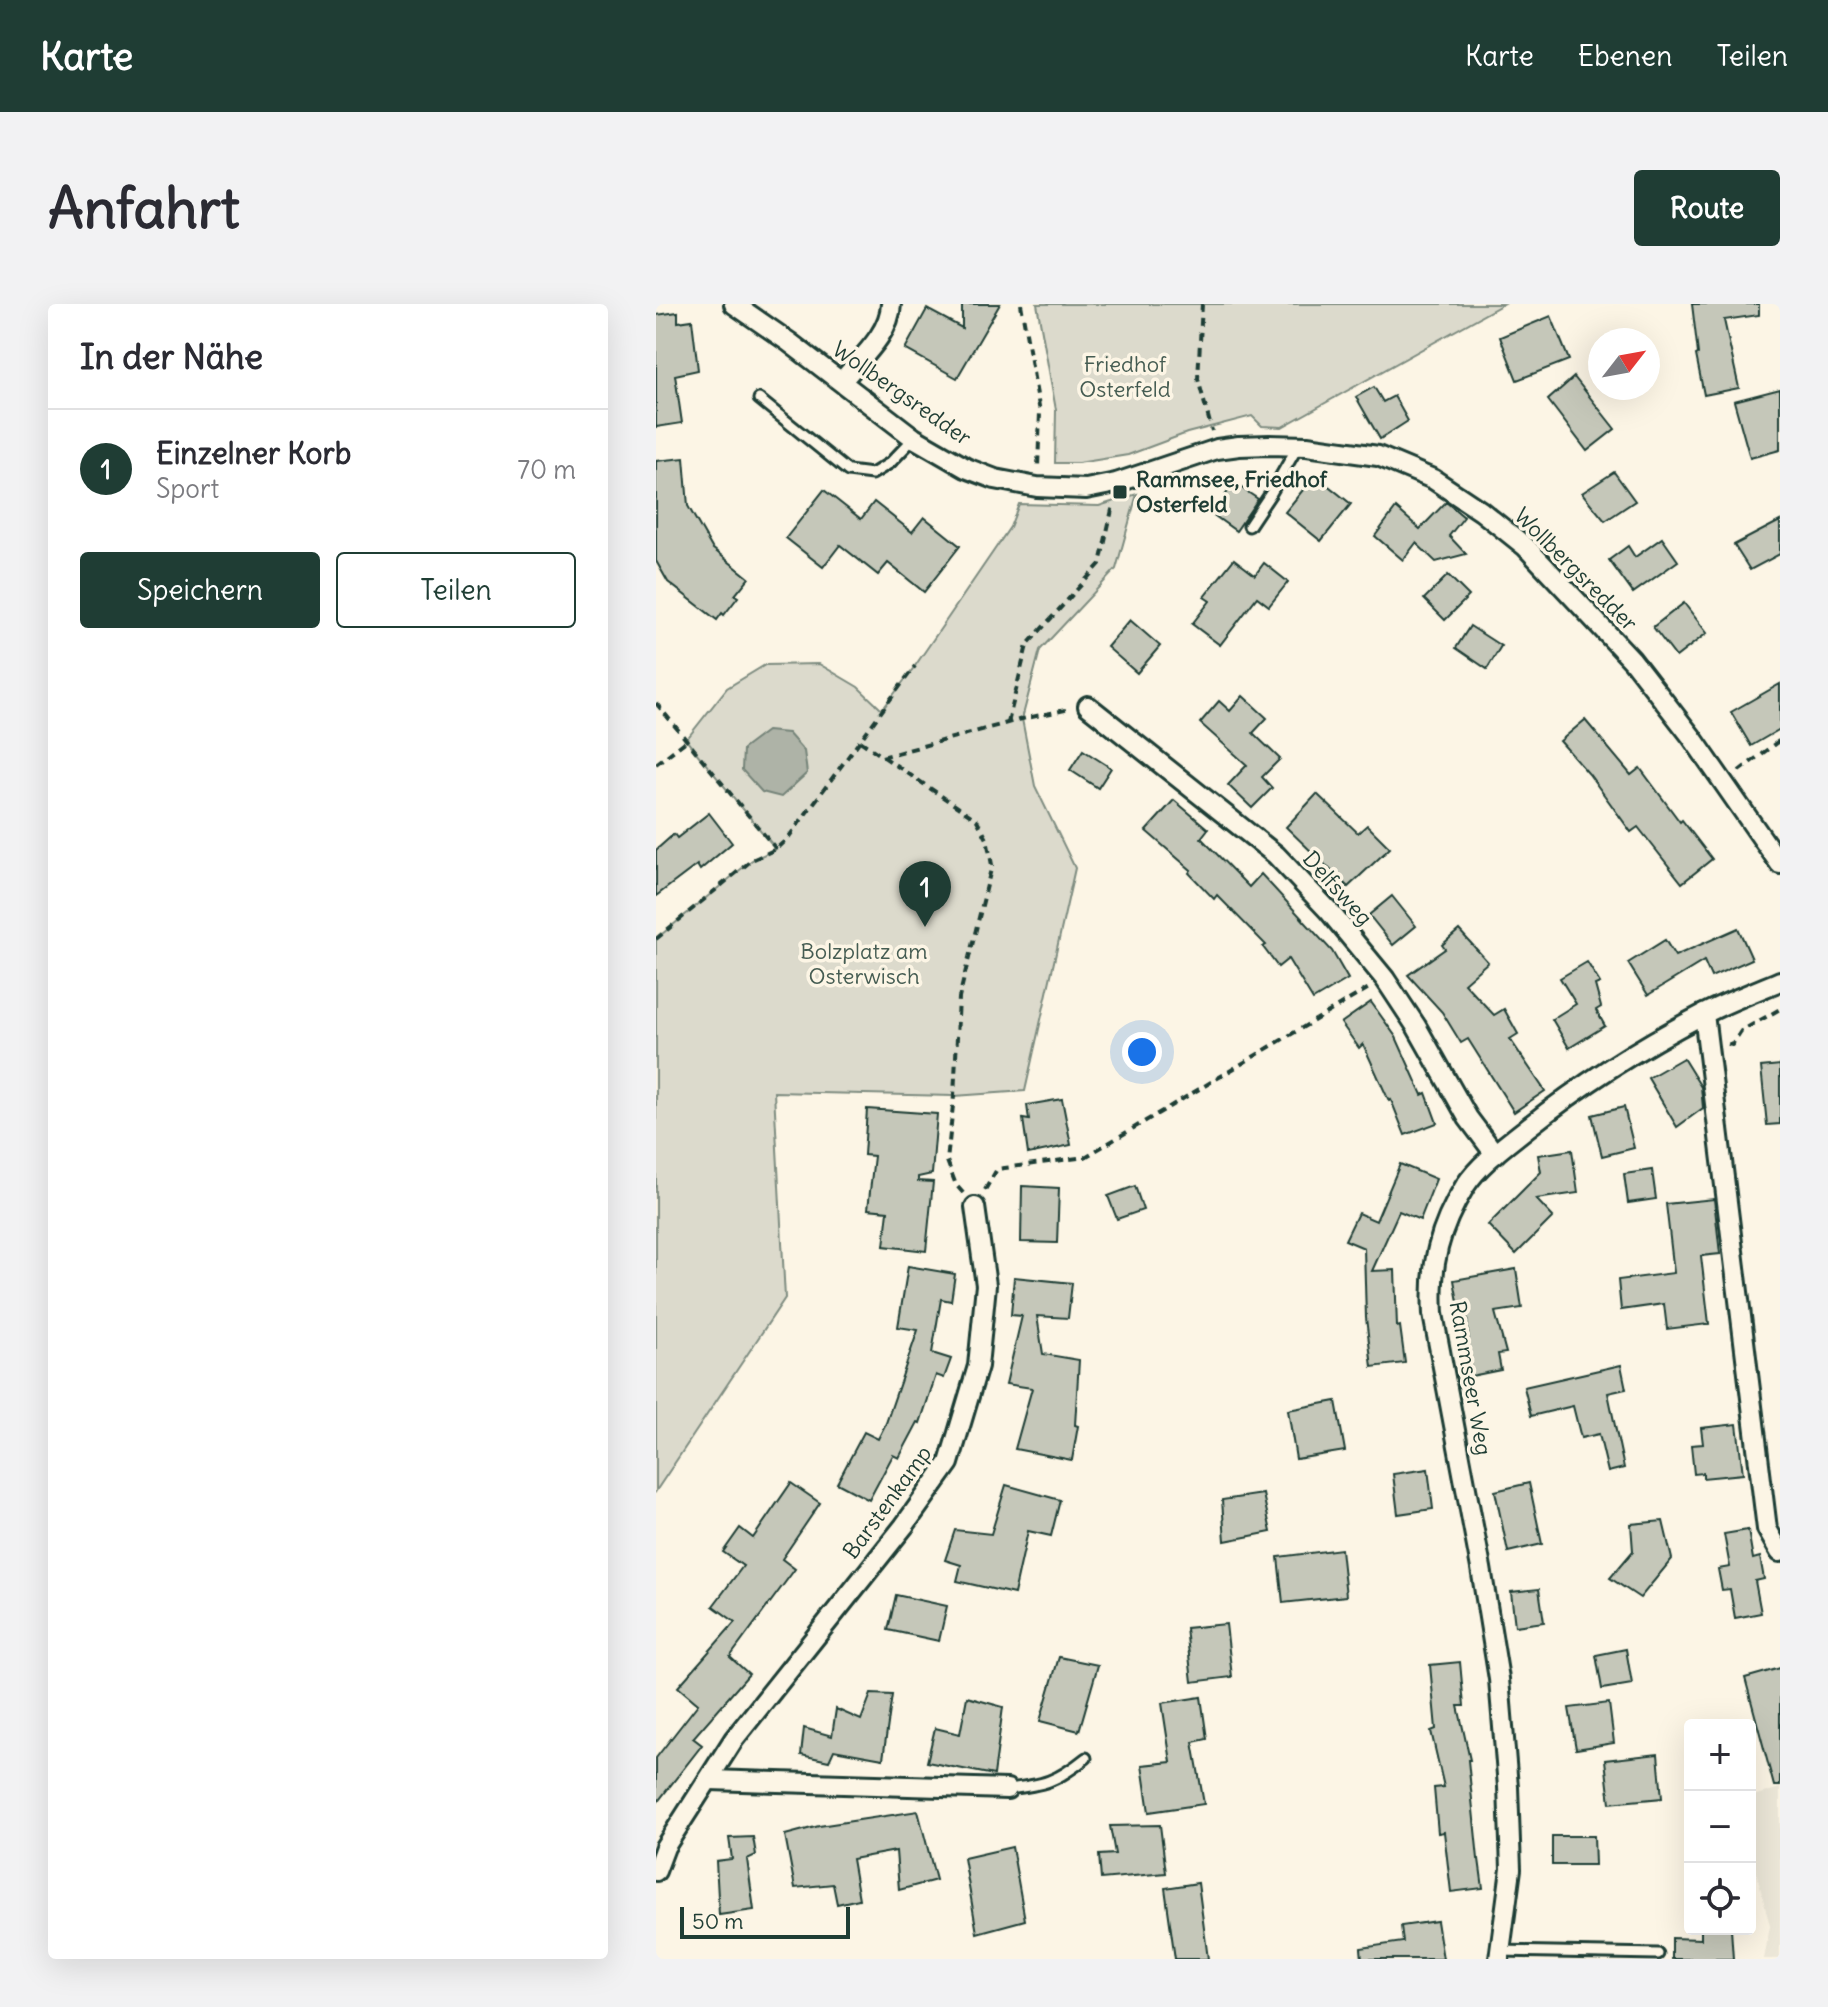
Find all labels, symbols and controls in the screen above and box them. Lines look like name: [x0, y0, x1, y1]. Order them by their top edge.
text: Karte: [40, 33, 133, 80]
text: Karte: [1465, 38, 1534, 74]
text: Ebenen: [1578, 38, 1672, 74]
text: Teilen: [1716, 38, 1788, 74]
button: Route: [1634, 170, 1780, 246]
text: Anfahrt: [48, 173, 240, 243]
north arrow: [1588, 328, 1660, 400]
text: In der Nähe: [80, 335, 263, 378]
street label: Wollbergsredder: [827, 335, 977, 451]
park label: Friedhof Osterfeld: [1079, 350, 1171, 403]
text: Einzelner Korb: [156, 434, 351, 472]
text: 1: [101, 453, 111, 486]
text: 70 m: [517, 453, 576, 486]
place label: Rammsee, Friedhof Osterfeld: [1136, 465, 1328, 518]
text: Sport: [156, 472, 219, 505]
marker: Rammsee, Friedhof Osterfeld: [1111, 483, 1129, 501]
street label: Wollbergsredder: [1508, 501, 1644, 637]
button: Speichern: [80, 552, 320, 628]
button: Teilen: [336, 552, 576, 628]
street label: Delfsweg: [1297, 845, 1379, 931]
pin: 1: [899, 861, 951, 927]
park label: Bolzplatz am Osterwisch: [800, 937, 928, 990]
your location: [1122, 1032, 1162, 1072]
street label: Rammseer Weg: [1444, 1299, 1498, 1457]
street label: Barstenkamp: [837, 1440, 937, 1564]
map controls: [1684, 1719, 1756, 1935]
button: +: [1684, 1719, 1756, 1791]
button: −: [1684, 1791, 1756, 1863]
button: locate: [1684, 1863, 1756, 1935]
scale bar: [680, 1903, 850, 1939]
text: 50 m: [692, 1907, 744, 1935]

